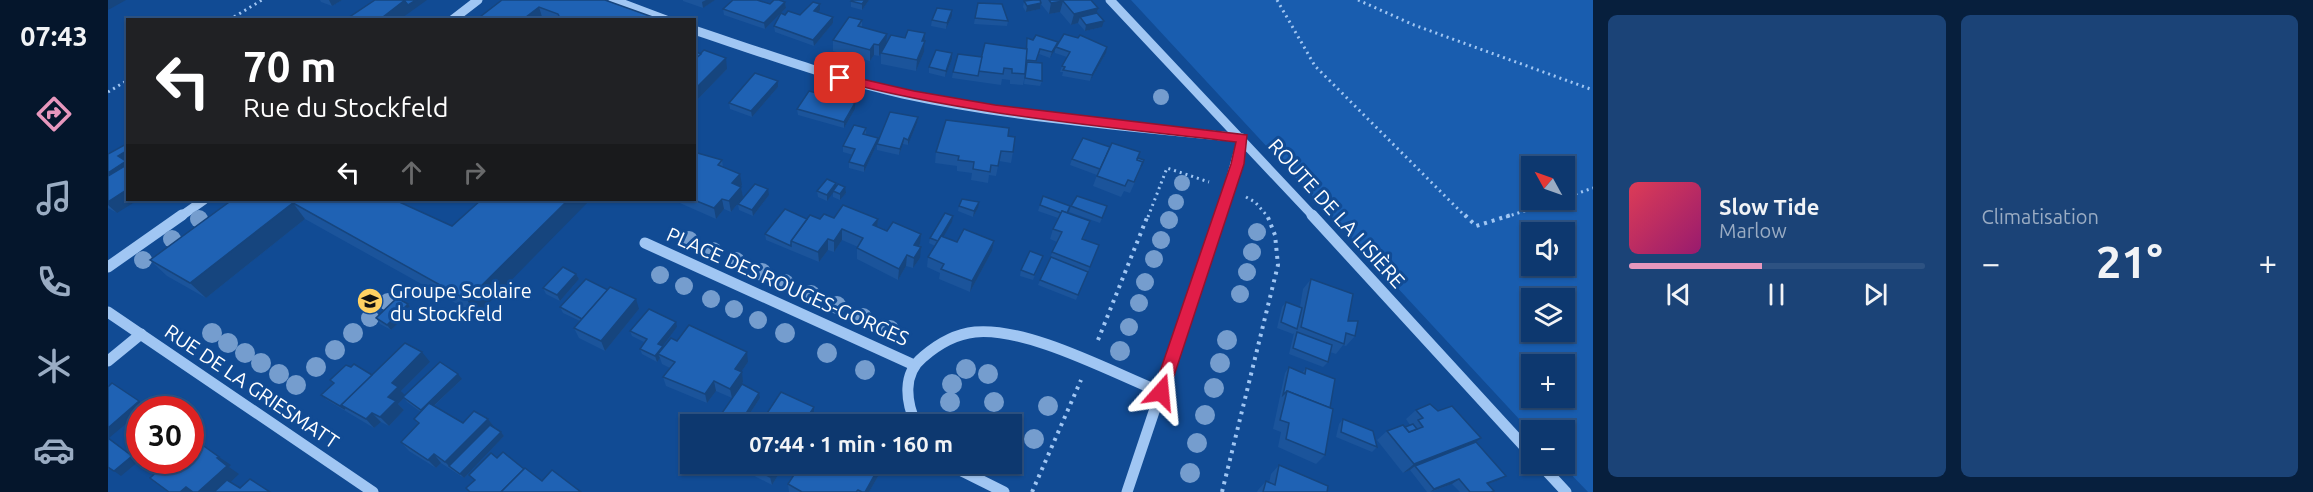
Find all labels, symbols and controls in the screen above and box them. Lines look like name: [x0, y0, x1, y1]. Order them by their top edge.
text: 07:43: [20, 21, 88, 51]
icon: left: [144, 42, 222, 120]
text: 70 m: [243, 43, 337, 90]
pin: [814, 52, 865, 103]
icon: arrive: [823, 61, 856, 94]
text: Rue du Stockfeld: [243, 92, 448, 122]
icon: directions: [33, 93, 75, 135]
street label: ROUTE DE LA LISIÈRE: [1264, 134, 1410, 292]
icon: left: [332, 156, 365, 189]
icon: ahead: [395, 156, 428, 189]
icon: right: [458, 156, 491, 189]
north arrow: [1521, 156, 1575, 210]
map controls: [1521, 156, 1575, 474]
icon: music: [33, 177, 75, 219]
text: Slow Tide: [1719, 194, 1819, 219]
text: Climatisation: [1982, 205, 2099, 228]
text: Marlow: [1719, 219, 1787, 242]
street label: PLACE DES ROUGES-GORGES: [663, 222, 913, 350]
button: sound: [1521, 222, 1575, 276]
text: 21°: [2096, 236, 2163, 287]
text: −: [1982, 244, 2000, 281]
text: +: [2258, 244, 2277, 281]
icon: phone: [33, 261, 75, 303]
icon: previous: [1662, 278, 1695, 311]
icon: pause: [1760, 278, 1793, 311]
icon: next: [1859, 278, 1892, 311]
place label: Groupe Scolaire du Stockfeld: [390, 279, 532, 325]
school or university icon: Groupe Scolaire du Stockfeld: [355, 286, 385, 316]
button: layers: [1521, 288, 1575, 342]
street label: RUE DE LA GRIESMATT: [161, 319, 343, 453]
icon: climate: [33, 345, 75, 387]
button: +: [1521, 354, 1575, 408]
position arrow: [1129, 360, 1193, 424]
speed limit sign: 30: [126, 396, 204, 474]
button: −: [1521, 420, 1575, 474]
icon: car: [33, 429, 75, 471]
text: 07:44 · 1 min · 160 m: [749, 431, 953, 456]

